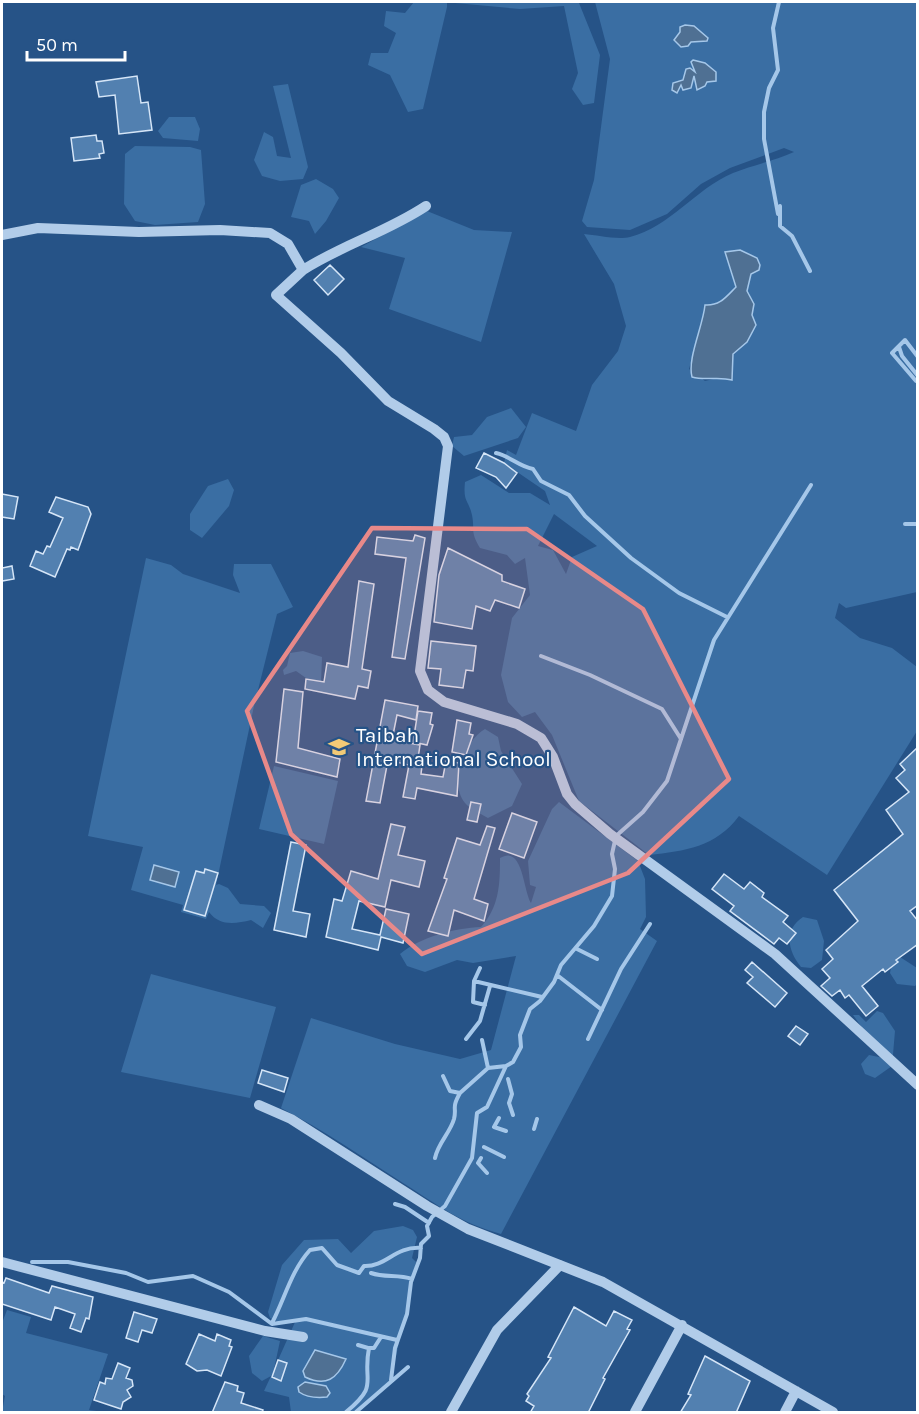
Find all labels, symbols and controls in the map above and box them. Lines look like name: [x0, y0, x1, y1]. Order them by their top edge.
scale bar: [27, 24, 124, 62]
text: 50 m: [36, 34, 78, 56]
place label: Taibah International School: [356, 723, 551, 771]
school or university icon: Taibah International School: [327, 735, 351, 759]

